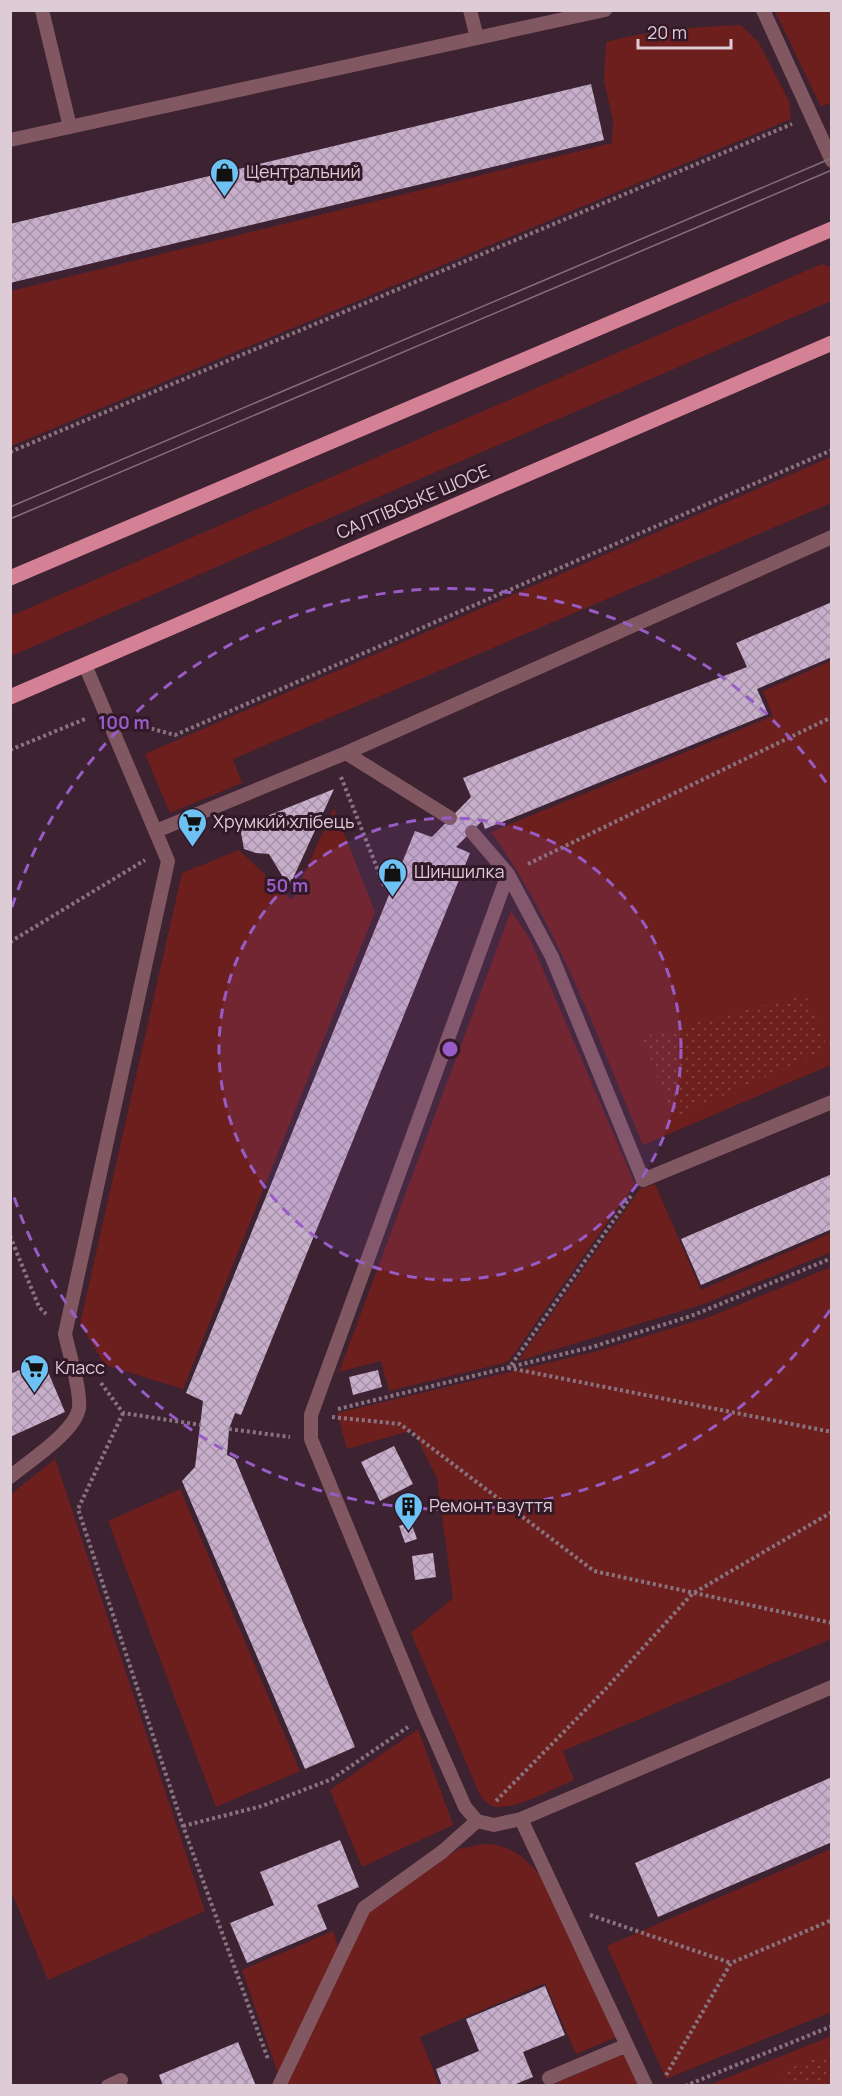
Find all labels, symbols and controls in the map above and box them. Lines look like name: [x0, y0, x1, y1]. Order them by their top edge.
scale bar: [638, 12, 731, 50]
text: 20 m: [647, 20, 687, 44]
shop icon: Центральний: [209, 156, 241, 198]
place label: Центральний: [246, 159, 361, 183]
street label: САЛТІВСЬКЕ ШОСЕ: [332, 458, 493, 544]
text: 100 m: [98, 710, 150, 734]
supermarket icon: Хрумкий хлібець: [176, 806, 208, 848]
place label: Хрумкий хлібець: [213, 809, 355, 833]
shop icon: Шиншилка: [377, 856, 409, 898]
place label: Шиншилка: [414, 859, 504, 883]
text: 50 m: [266, 873, 308, 897]
centre of rings: [440, 1039, 460, 1059]
supermarket icon: Класс: [18, 1352, 50, 1394]
place label: Класс: [55, 1355, 105, 1379]
building icon: Ремонт взуття: [392, 1490, 424, 1532]
place label: Ремонт взуття: [429, 1493, 553, 1517]

